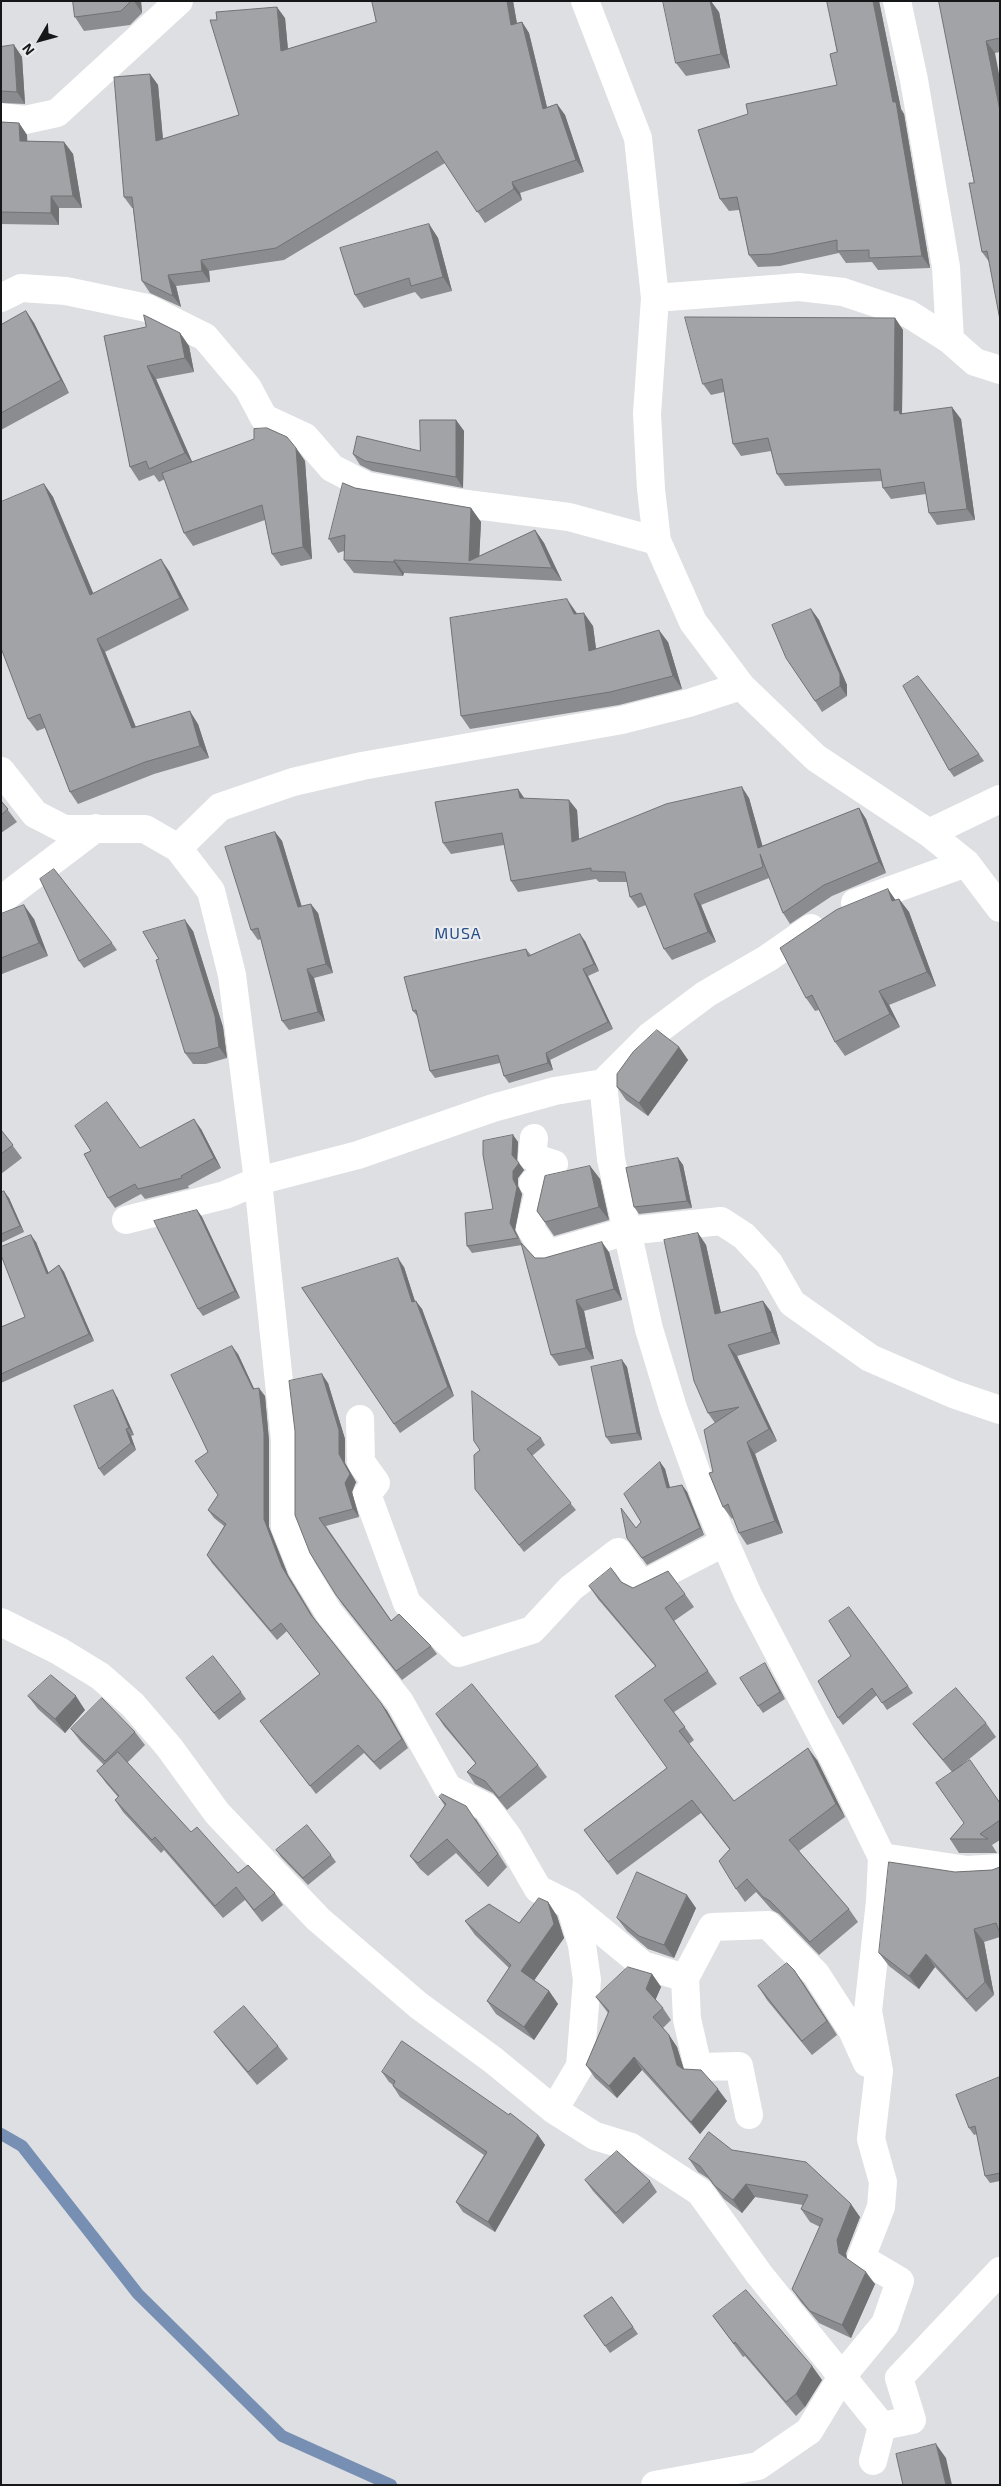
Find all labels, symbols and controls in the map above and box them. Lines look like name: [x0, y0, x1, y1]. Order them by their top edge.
north arrow: [15, 15, 65, 65]
text: N: [18, 40, 38, 59]
district label: MUSA: [434, 924, 482, 944]

